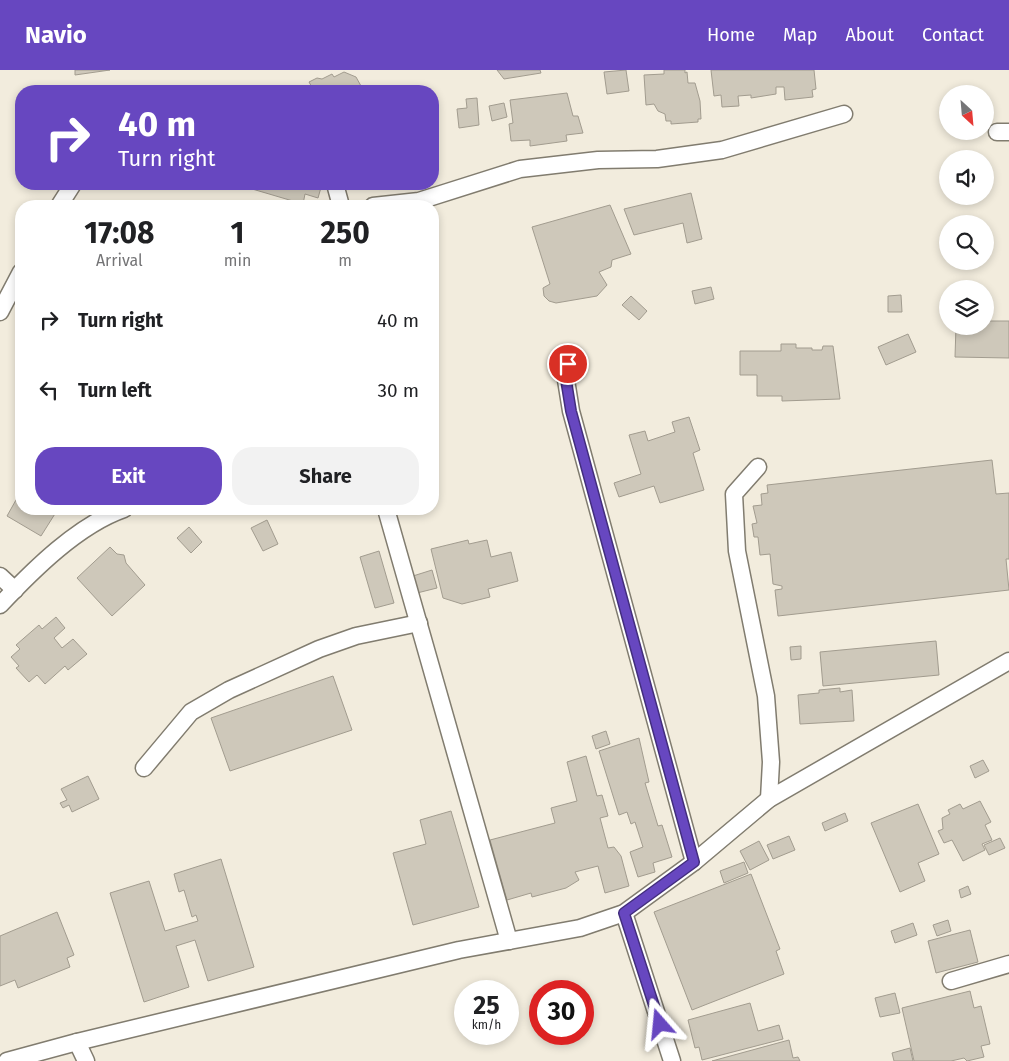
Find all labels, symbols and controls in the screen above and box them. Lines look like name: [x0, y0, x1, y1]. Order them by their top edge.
text: Navio: [25, 21, 87, 49]
text: Home: [707, 24, 755, 46]
text: Map: [783, 24, 817, 46]
text: About: [845, 24, 894, 46]
text: Contact: [922, 24, 984, 46]
north arrow: [939, 85, 994, 140]
map controls: [939, 85, 994, 335]
text: 40 m: [118, 103, 196, 145]
icon: right: [35, 105, 100, 170]
text: Turn right: [118, 145, 215, 172]
button: sound: [939, 150, 994, 205]
text: 17:08: [84, 215, 154, 251]
text: 1: [231, 215, 244, 251]
text: 250: [321, 215, 370, 251]
button: search: [939, 215, 994, 270]
text: Arrival: [96, 251, 143, 270]
text: min: [224, 251, 251, 270]
text: m: [338, 251, 352, 270]
button: layers: [939, 280, 994, 335]
icon: right: [35, 306, 63, 334]
text: Turn right: [78, 309, 163, 332]
text: 40 m: [377, 309, 419, 332]
pin: [547, 343, 589, 385]
icon: arrive: [554, 350, 582, 378]
icon: left: [35, 376, 63, 404]
text: Turn left: [78, 379, 152, 402]
text: 30 m: [378, 379, 419, 402]
button: Exit: [35, 447, 222, 505]
button: Share: [232, 447, 419, 505]
speed limit sign: 30: [529, 980, 594, 1045]
text: 25: [473, 991, 500, 1021]
position arrow: [633, 997, 685, 1049]
text: km/h: [472, 1018, 501, 1032]

